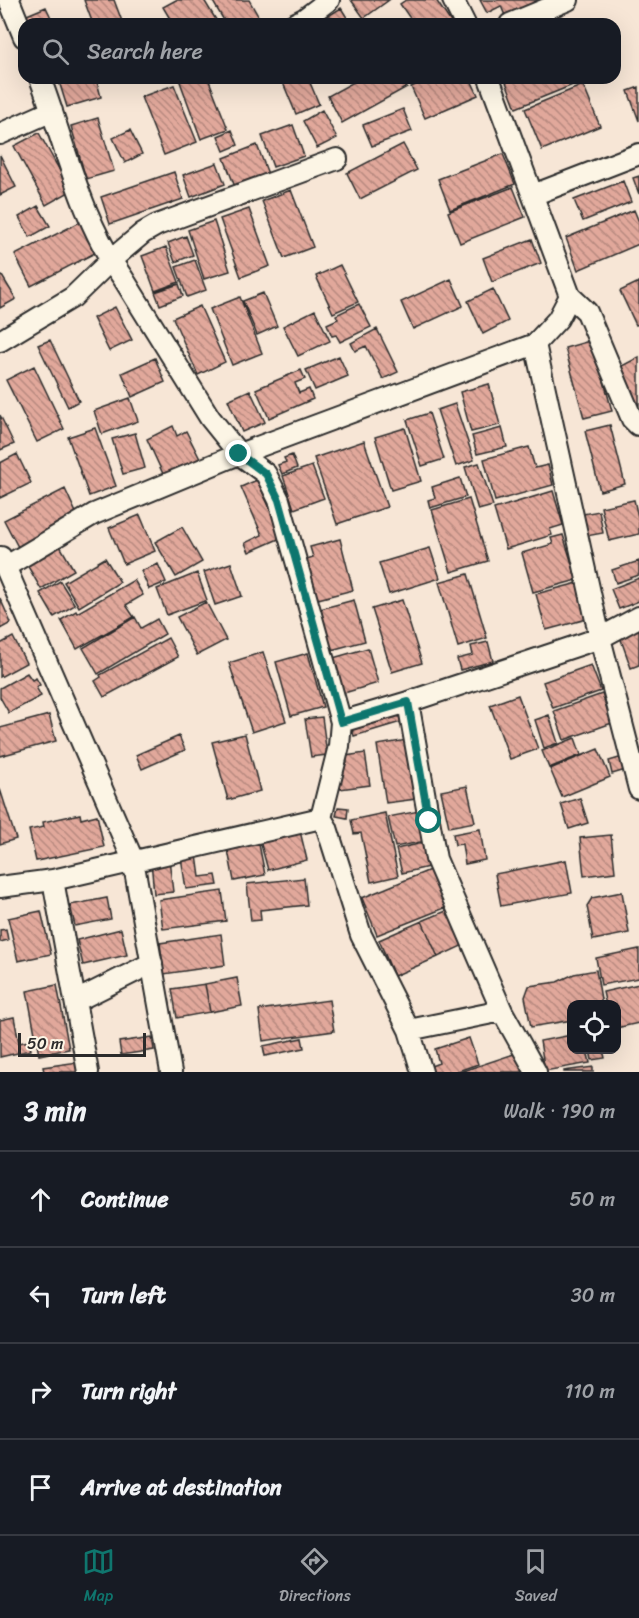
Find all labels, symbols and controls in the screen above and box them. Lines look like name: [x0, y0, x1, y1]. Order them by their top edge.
search box: [18, 18, 621, 84]
text: Search here: [87, 32, 203, 71]
icon: search: [39, 35, 72, 68]
route end: [225, 440, 251, 466]
route start: [415, 807, 441, 833]
map controls: [567, 1000, 621, 1054]
button: locate: [567, 1000, 621, 1054]
text: 50 m: [27, 1029, 63, 1058]
scale bar: [18, 1030, 146, 1058]
text: 3 min: [24, 1088, 86, 1134]
text: Walk · 190 m: [503, 1094, 615, 1129]
text: Continue: [81, 1180, 169, 1219]
text: 50 m: [570, 1182, 615, 1217]
icon: ahead: [24, 1183, 57, 1216]
text: Turn left: [81, 1276, 166, 1315]
text: 30 m: [571, 1278, 615, 1313]
icon: left: [24, 1279, 57, 1312]
text: Turn right: [81, 1372, 176, 1411]
text: 110 m: [565, 1374, 615, 1409]
icon: right: [24, 1375, 57, 1408]
text: Arrive at destination: [81, 1468, 282, 1507]
icon: arrive: [24, 1471, 57, 1504]
tab: Map: [82, 1545, 115, 1610]
tab: Directions: [279, 1545, 351, 1610]
tab: Saved: [515, 1545, 557, 1610]

